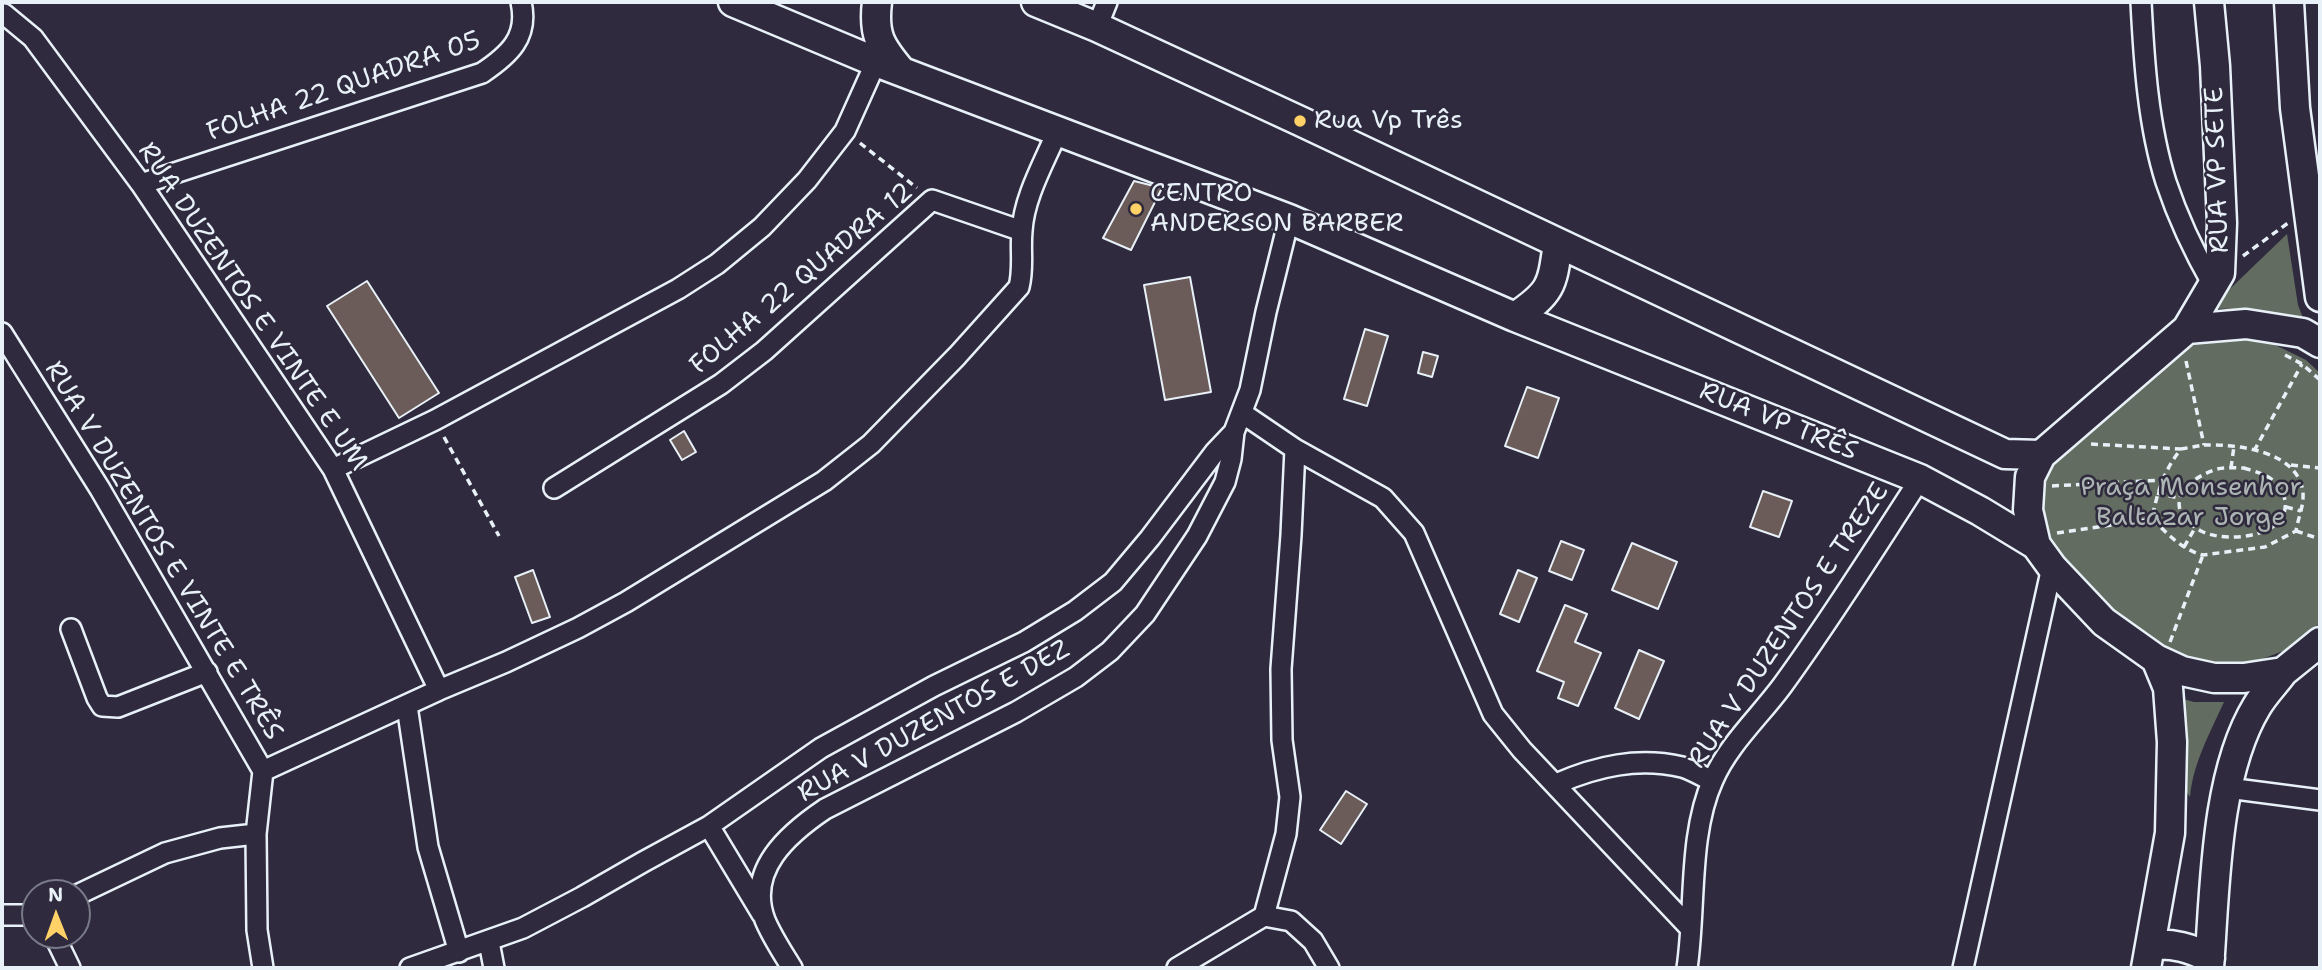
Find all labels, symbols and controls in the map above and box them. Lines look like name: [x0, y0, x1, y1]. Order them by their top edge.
street label: FOLHA 22 QUADRA 05: [203, 25, 485, 149]
street label: RUA VP SETE: [2200, 86, 2236, 254]
place label: Rua Vp Três: [1314, 105, 1463, 137]
marker: Rua Vp Três: [1292, 113, 1308, 129]
street label: RUA DUZENTOS E VINTE E UM: [130, 137, 374, 477]
street label: FOLHA 22 QUADRA 12: [684, 177, 920, 381]
place label: CENTRO ANDERSON BARBER: [1150, 178, 1403, 240]
marker: CENTRO ANDERSON BARBER: [1128, 201, 1144, 217]
street label: RUA V DUZENTOS E VINTE E TRÊS: [37, 356, 289, 746]
street label: RUA VP TRÊS: [1694, 376, 1862, 468]
park label: Praça Monsenhor Baltazar Jorge: [2080, 472, 2302, 534]
street label: RUA V DUZENTOS E TREZE: [1682, 477, 1896, 775]
street label: RUA V DUZENTOS E DEZ: [793, 634, 1075, 810]
north arrow: [21, 879, 91, 949]
text: N: [48, 882, 63, 907]

